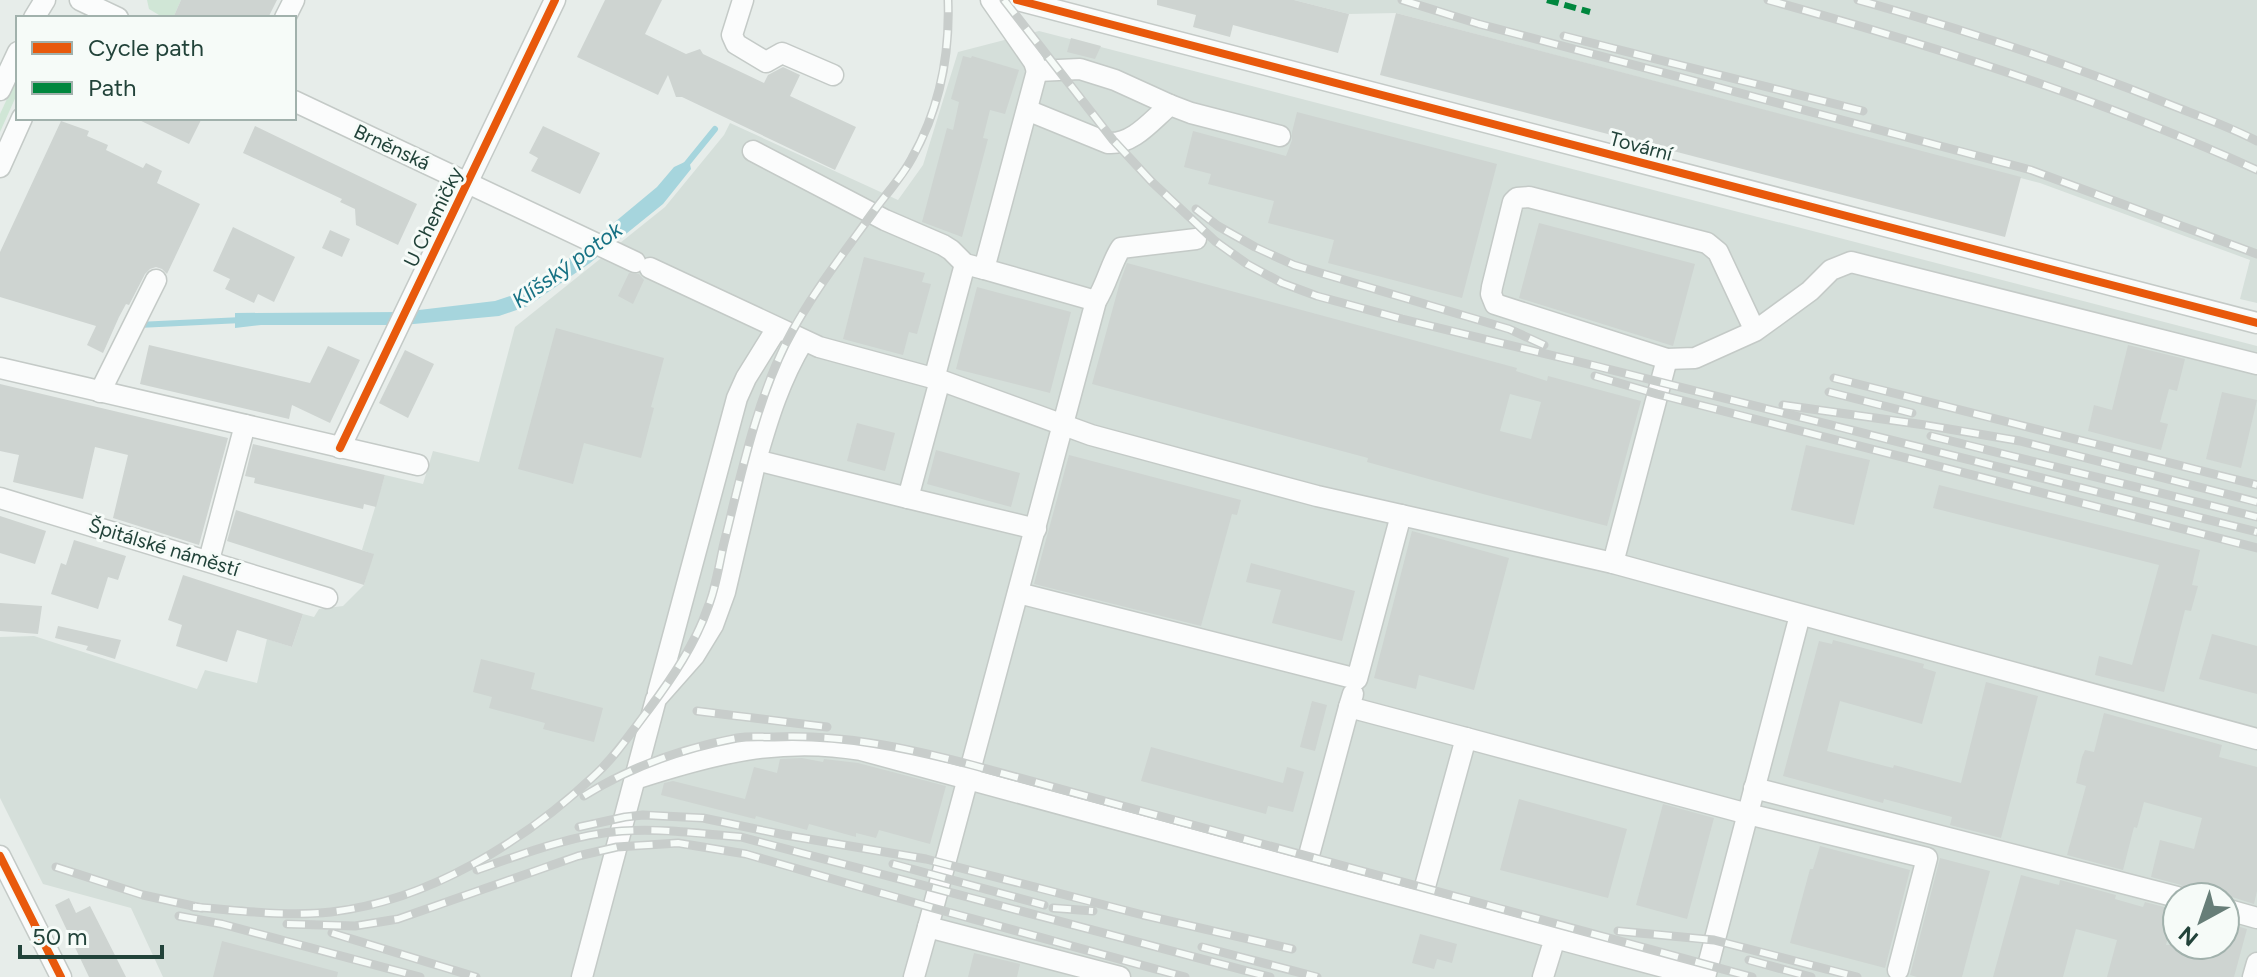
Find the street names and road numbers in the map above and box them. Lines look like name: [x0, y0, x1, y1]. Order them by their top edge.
street label: Brněnská: [350, 119, 434, 175]
street label: Tovární: [1607, 126, 1676, 166]
street label: U Chemičky: [398, 163, 468, 271]
street label: Špitálské náměstí: [86, 513, 244, 582]

